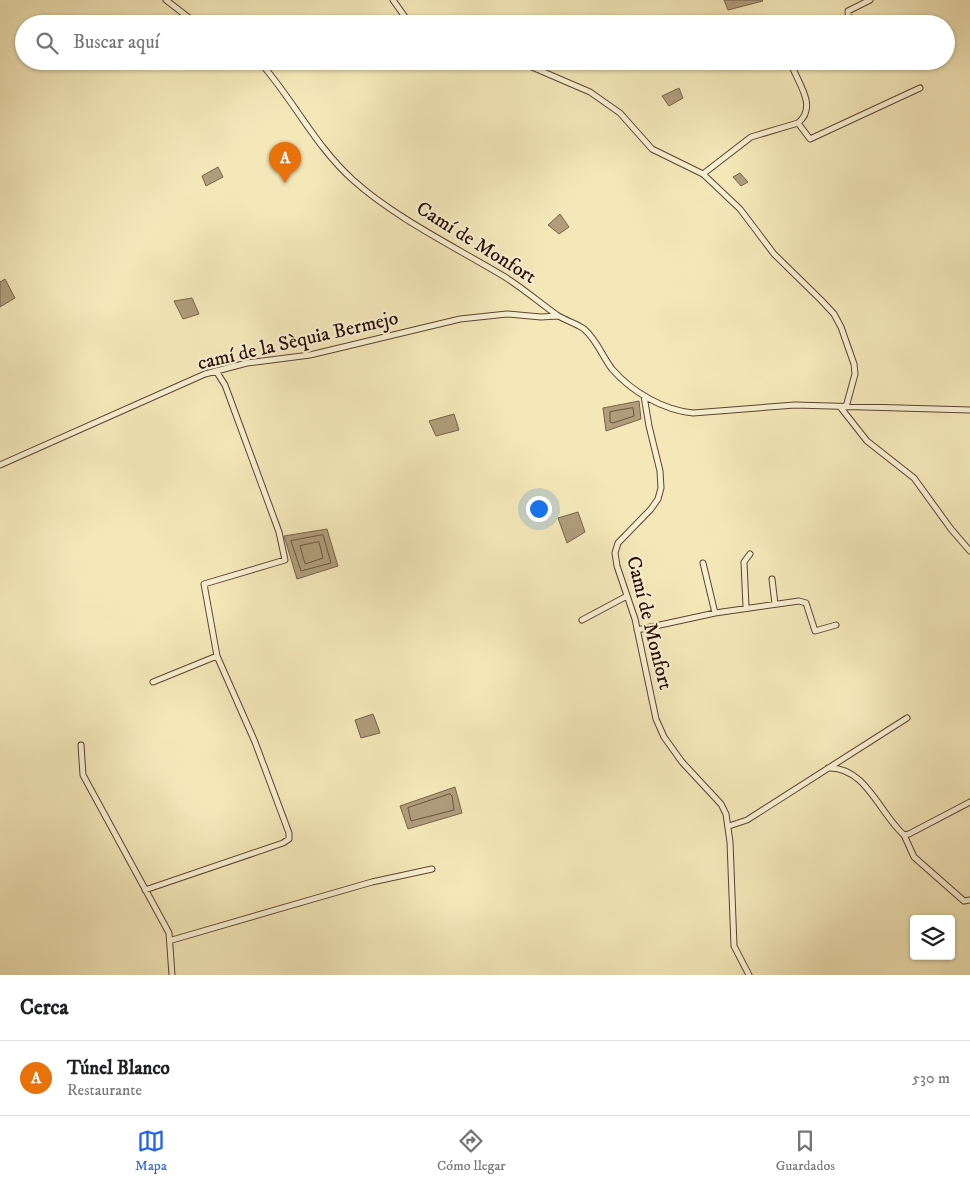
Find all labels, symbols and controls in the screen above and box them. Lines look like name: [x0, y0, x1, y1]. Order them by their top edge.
search box: [15, 15, 955, 70]
icon: search: [33, 29, 61, 57]
text: Buscar aquí: [73, 31, 159, 54]
pin: A: [269, 142, 301, 183]
street label: Camí de Monfort: [411, 196, 541, 290]
street label: camí de la Sèquia Bermejo: [195, 306, 401, 376]
your location: [526, 496, 552, 522]
street label: Camí de Monfort: [620, 554, 678, 692]
map controls: [910, 915, 955, 960]
button: layers: [910, 915, 955, 960]
text: Cerca: [20, 995, 68, 1021]
text: Túnel Blanco: [67, 1057, 170, 1080]
text: A: [31, 1068, 41, 1088]
text: 530 m: [912, 1068, 950, 1088]
text: Restaurante: [67, 1080, 142, 1100]
tab: Mapa: [135, 1127, 167, 1175]
tab: Cómo llegar: [437, 1127, 506, 1175]
tab: Guardados: [776, 1127, 835, 1175]

